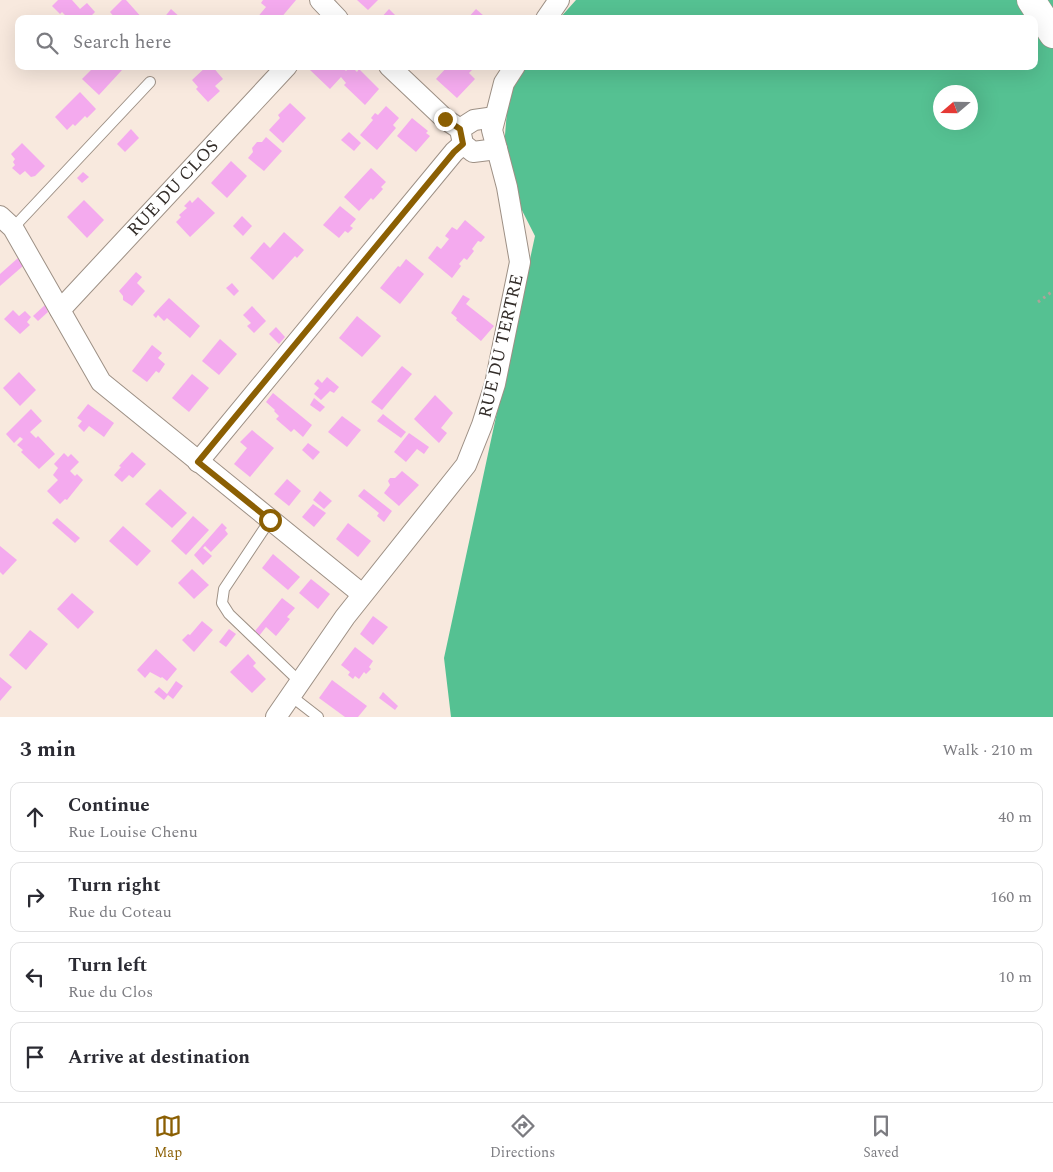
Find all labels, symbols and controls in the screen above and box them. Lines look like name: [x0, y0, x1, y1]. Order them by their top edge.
search box: [15, 15, 1038, 70]
text: Search here: [73, 28, 172, 57]
icon: search: [33, 29, 61, 57]
north arrow: [933, 85, 978, 130]
route end: [434, 108, 457, 131]
street label: RUE DU CLOS: [121, 134, 225, 242]
street label: RUE DU TERTRE: [471, 272, 531, 420]
route start: [259, 509, 282, 532]
text: 3 min: [20, 734, 76, 766]
text: Walk · 210 m: [942, 738, 1033, 762]
text: Continue: [68, 791, 150, 820]
icon: ahead: [21, 803, 49, 831]
text: 40 m: [998, 805, 1032, 829]
text: Rue Louise Chenu: [68, 820, 198, 844]
text: Turn right: [68, 871, 161, 900]
icon: right: [21, 883, 49, 911]
text: 160 m: [990, 885, 1032, 909]
text: Rue du Coteau: [68, 900, 172, 924]
text: Turn left: [68, 951, 147, 980]
icon: left: [21, 963, 49, 991]
text: 10 m: [998, 965, 1032, 989]
text: Rue du Clos: [68, 980, 153, 1004]
icon: arrive: [21, 1043, 49, 1071]
text: Arrive at destination: [68, 1043, 250, 1072]
tab: Map: [154, 1112, 182, 1163]
tab: Directions: [490, 1112, 555, 1163]
tab: Saved: [863, 1112, 899, 1163]

